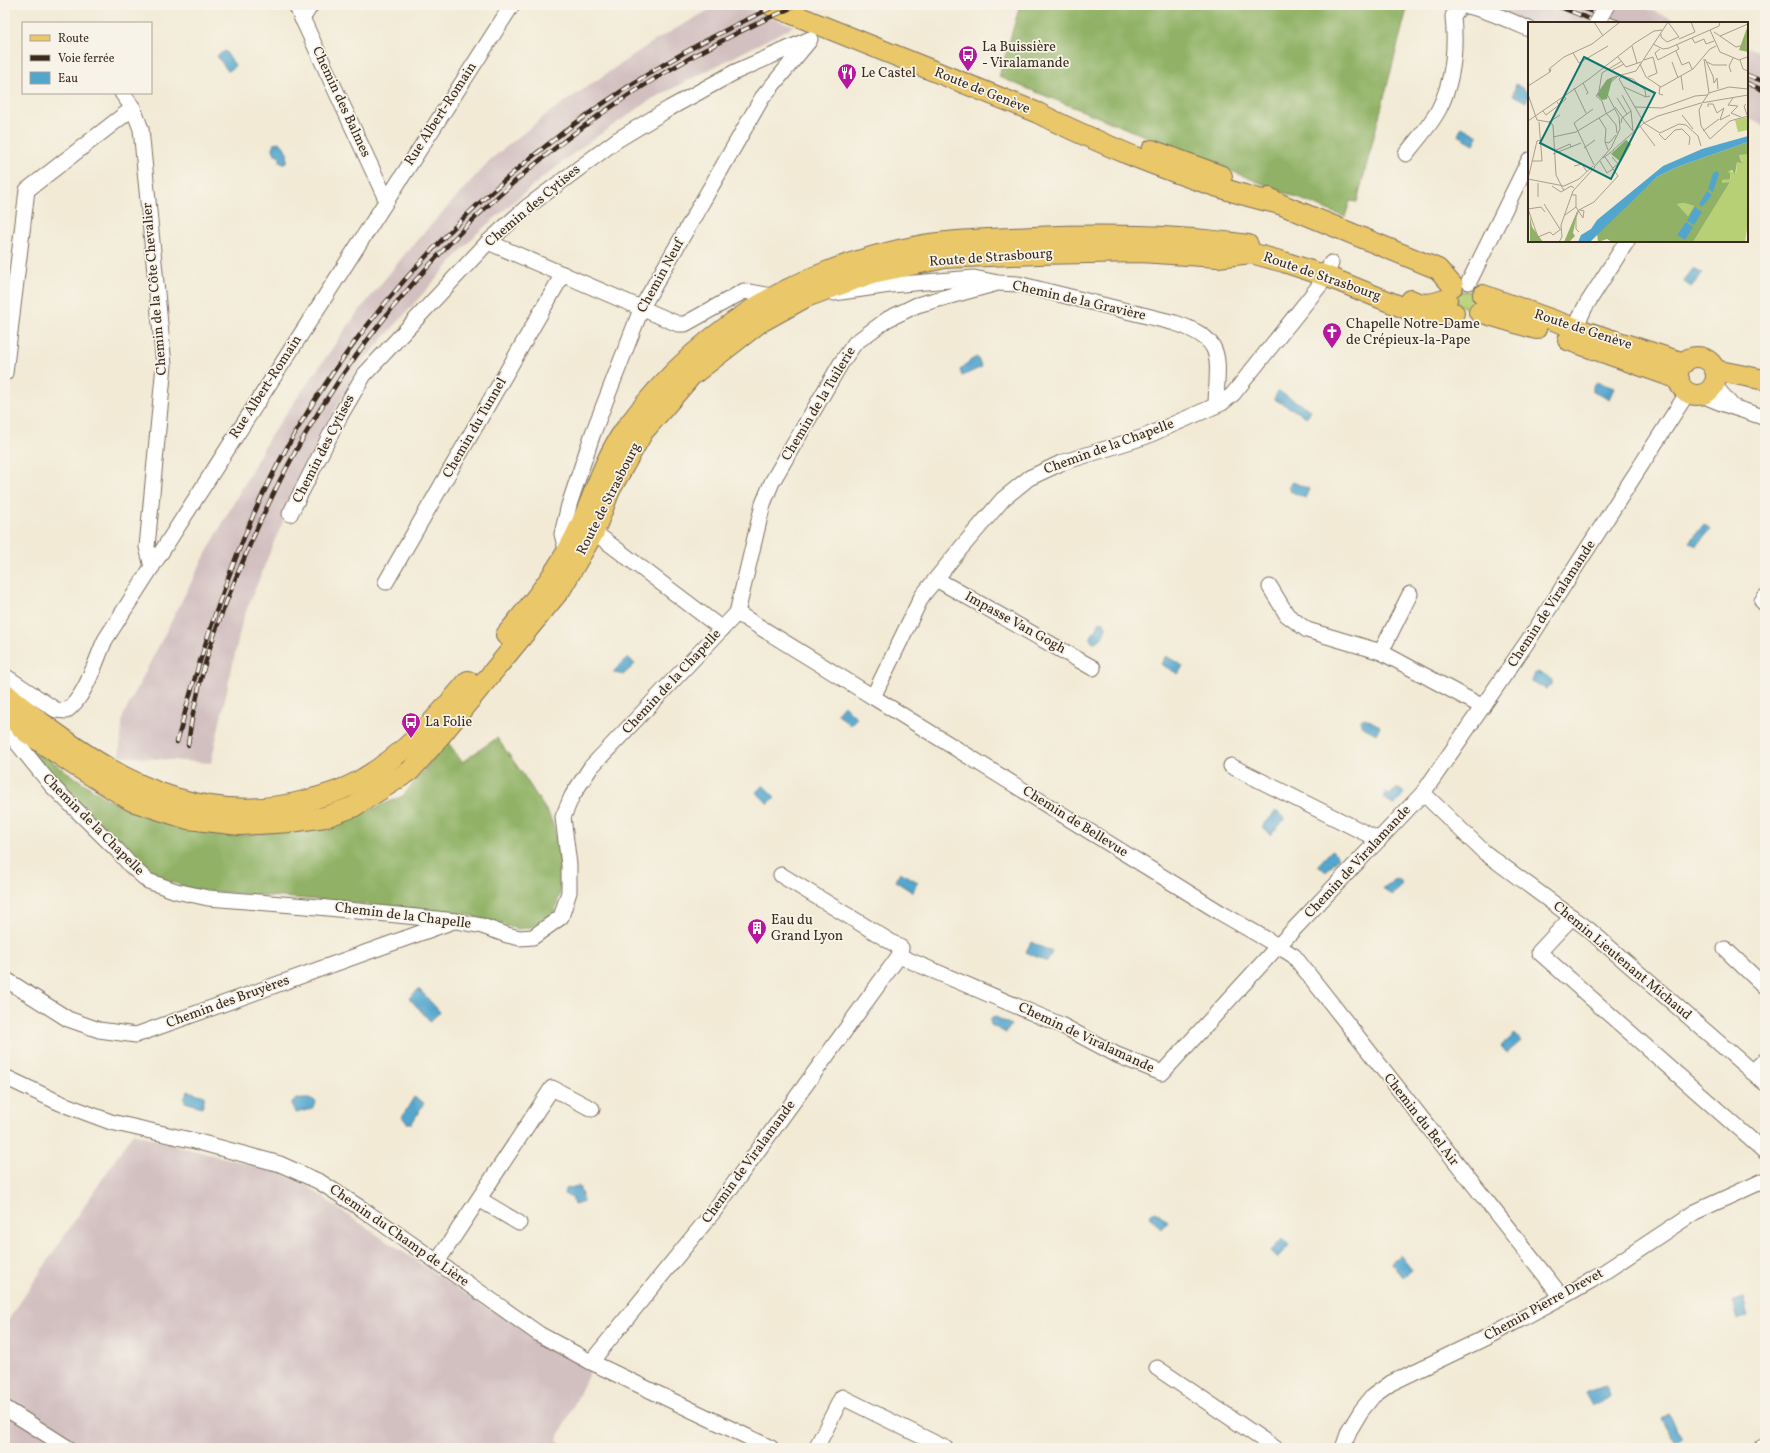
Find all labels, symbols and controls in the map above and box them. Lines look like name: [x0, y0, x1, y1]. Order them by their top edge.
legend: [22, 22, 152, 94]
inset map: [1528, 22, 1748, 242]
text: Route: [58, 31, 89, 47]
place label: La Buissière - Viralamande: [982, 38, 1070, 73]
street label: Chemin des Balmes: [307, 44, 375, 160]
bus stop icon: La Buissière - Viralamande: [957, 44, 979, 72]
text: Voie ferrée: [58, 51, 115, 67]
street label: Rue Albert-Romain: [400, 59, 482, 169]
restaurant icon: Le Castel: [836, 62, 858, 90]
street label: Route de Genève: [931, 63, 1033, 119]
place label: Le Castel: [861, 64, 916, 83]
text: Eau: [58, 71, 78, 87]
street label: Chemin des Cytises: [481, 160, 585, 252]
street label: Chemin de la Côte Chevalier: [138, 202, 172, 376]
street label: Chemin Neuf: [633, 235, 690, 316]
street label: Route de Strasbourg: [929, 244, 1053, 272]
street label: Route de Strasbourg: [1260, 248, 1384, 306]
street label: Chemin de la Gravière: [1010, 276, 1148, 326]
street label: Route de Genève: [1532, 305, 1635, 355]
place label: Chapelle Notre-Dame de Crépieux-la-Pape: [1346, 315, 1480, 350]
church icon: Chapelle Notre-Dame de Crépieux-la-Pape: [1321, 321, 1343, 349]
street label: Rue Albert-Romain: [225, 332, 307, 442]
street label: Chemin de la Tuilerie: [777, 343, 861, 465]
street label: Chemin du Tunnel: [439, 374, 511, 482]
street label: Chemin des Cytises: [288, 392, 360, 506]
street label: Chemin de la Chapelle: [1041, 414, 1177, 479]
street label: Route de Strasbourg: [572, 440, 646, 558]
street label: Chemin de Viralamande: [1504, 536, 1601, 671]
street label: Impasse Van Gogh: [961, 587, 1069, 659]
street label: Chemin de la Chapelle: [618, 625, 726, 739]
bus stop icon: La Folie: [400, 711, 422, 739]
place label: La Folie: [425, 713, 472, 732]
street label: Chemin de la Chapelle: [38, 770, 149, 881]
street label: Chemin de Bellevue: [1018, 782, 1132, 862]
street label: Chemin de Viralamande: [1301, 801, 1416, 923]
street label: Chemin Lieutenant Michaud: [1549, 897, 1695, 1025]
street label: Chemin de la Chapelle: [334, 898, 473, 934]
place label: Eau du Grand Lyon: [771, 911, 843, 946]
building icon: Eau du Grand Lyon: [746, 917, 768, 945]
street label: Chemin des Bruyères: [164, 971, 292, 1033]
street label: Chemin de Viralamande: [1015, 998, 1157, 1078]
street label: Chemin du Bel Air: [1379, 1070, 1463, 1170]
street label: Chemin de Viralamande: [698, 1096, 800, 1228]
street label: Chemin du Champ de Lière: [325, 1180, 473, 1292]
street label: Chemin Pierre Drevet: [1481, 1264, 1607, 1346]

